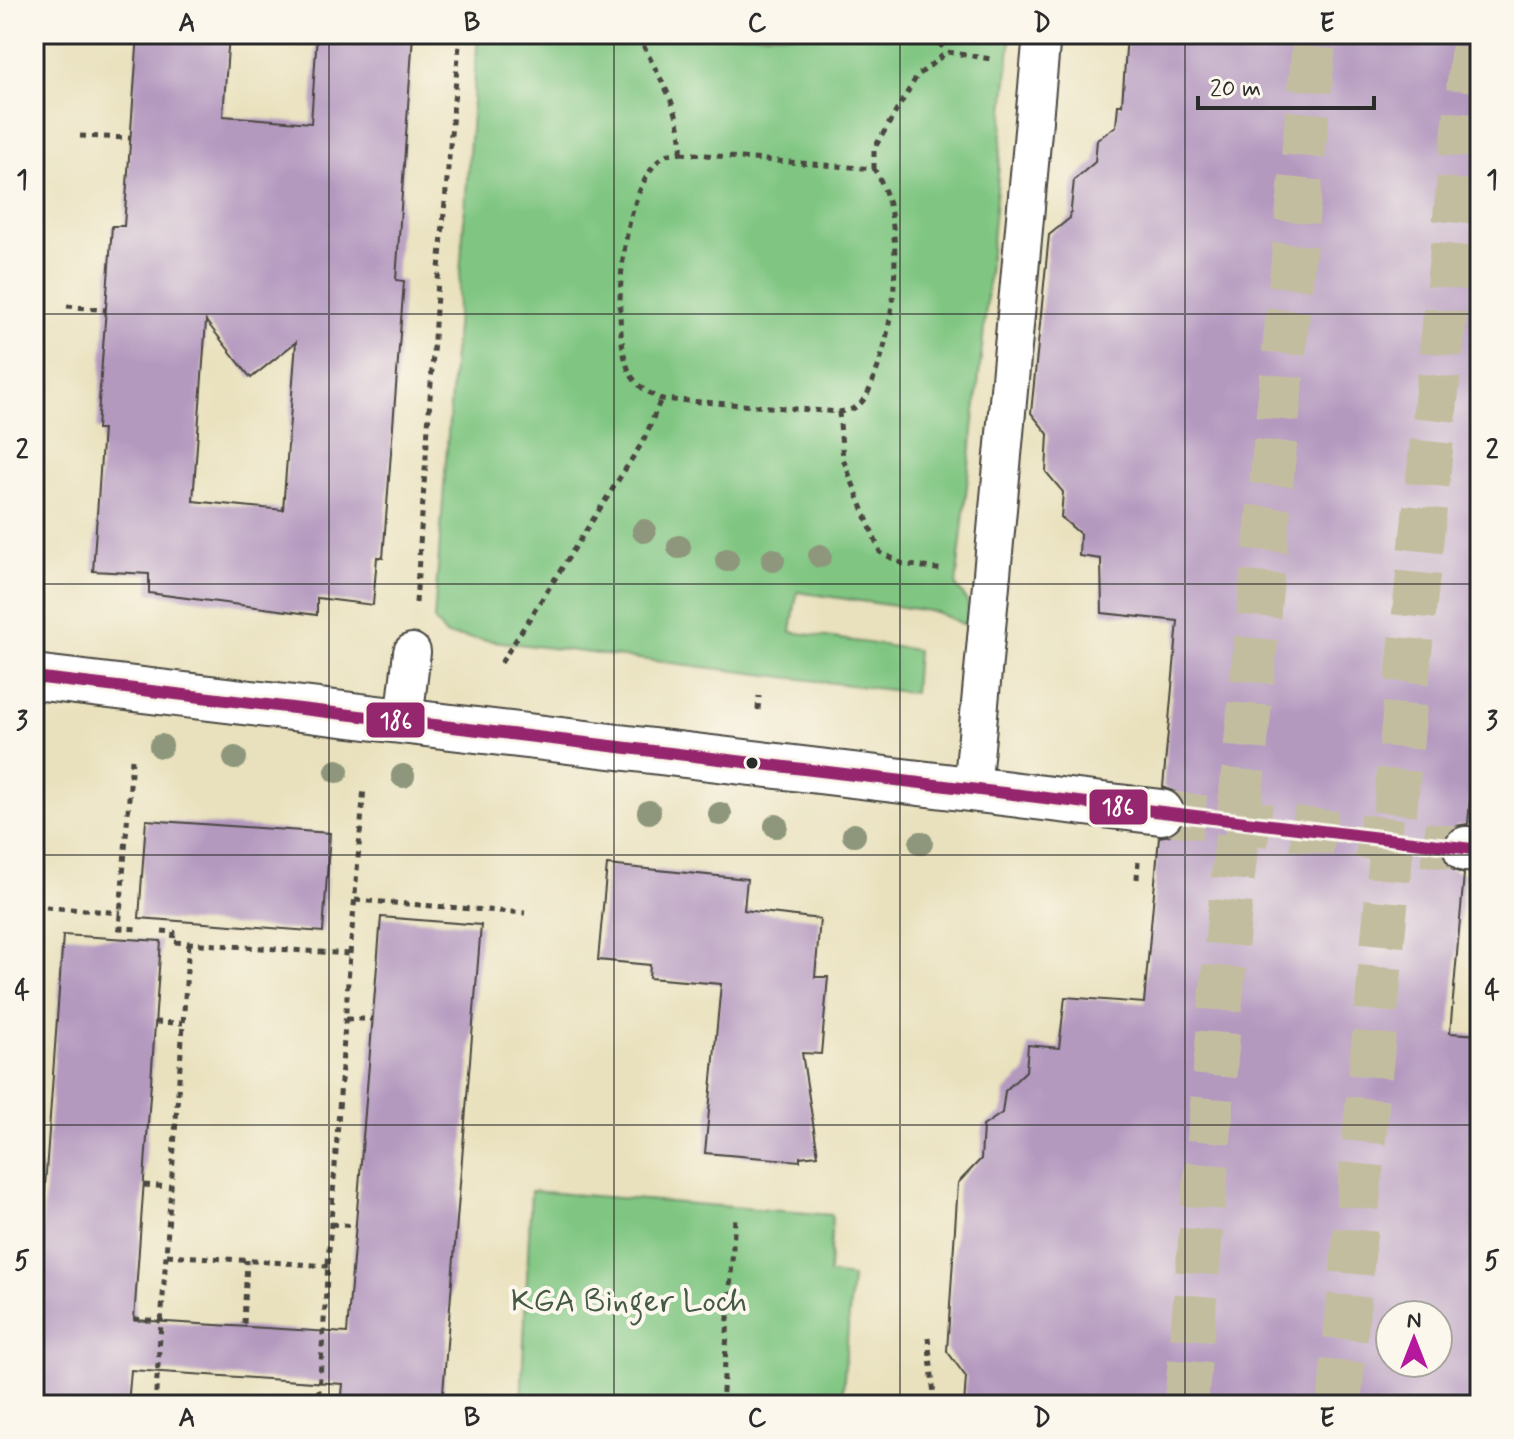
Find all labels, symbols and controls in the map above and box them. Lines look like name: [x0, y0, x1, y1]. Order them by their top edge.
text: A: [178, 7, 196, 41]
text: B: [464, 7, 480, 41]
text: C: [748, 7, 767, 41]
text: D: [1033, 7, 1051, 41]
text: E: [1319, 7, 1335, 41]
scale bar: [1198, 60, 1374, 110]
text: 20 m: [1210, 74, 1261, 105]
text: 1: [16, 164, 28, 198]
text: 1: [1486, 164, 1498, 198]
text: 2: [16, 434, 29, 468]
text: 2: [1486, 434, 1499, 468]
line badge: 186: [365, 701, 426, 739]
text: 3: [16, 705, 28, 739]
text: 3: [1486, 705, 1498, 739]
text: 186: [380, 708, 412, 736]
unlabelled marker: [744, 755, 760, 771]
line badge: 186: [1088, 788, 1149, 826]
text: 186: [1102, 794, 1134, 822]
text: 4: [14, 975, 30, 1009]
text: 4: [1484, 975, 1500, 1009]
text: 5: [14, 1245, 30, 1279]
text: 5: [1484, 1245, 1500, 1279]
park label: KGA Binger Loch: [511, 1281, 747, 1326]
north arrow: [1374, 1299, 1454, 1379]
text: N: [1407, 1307, 1421, 1335]
text: A: [178, 1402, 196, 1436]
text: B: [464, 1402, 480, 1436]
text: C: [748, 1402, 767, 1436]
text: D: [1033, 1402, 1051, 1436]
text: E: [1319, 1402, 1335, 1436]

